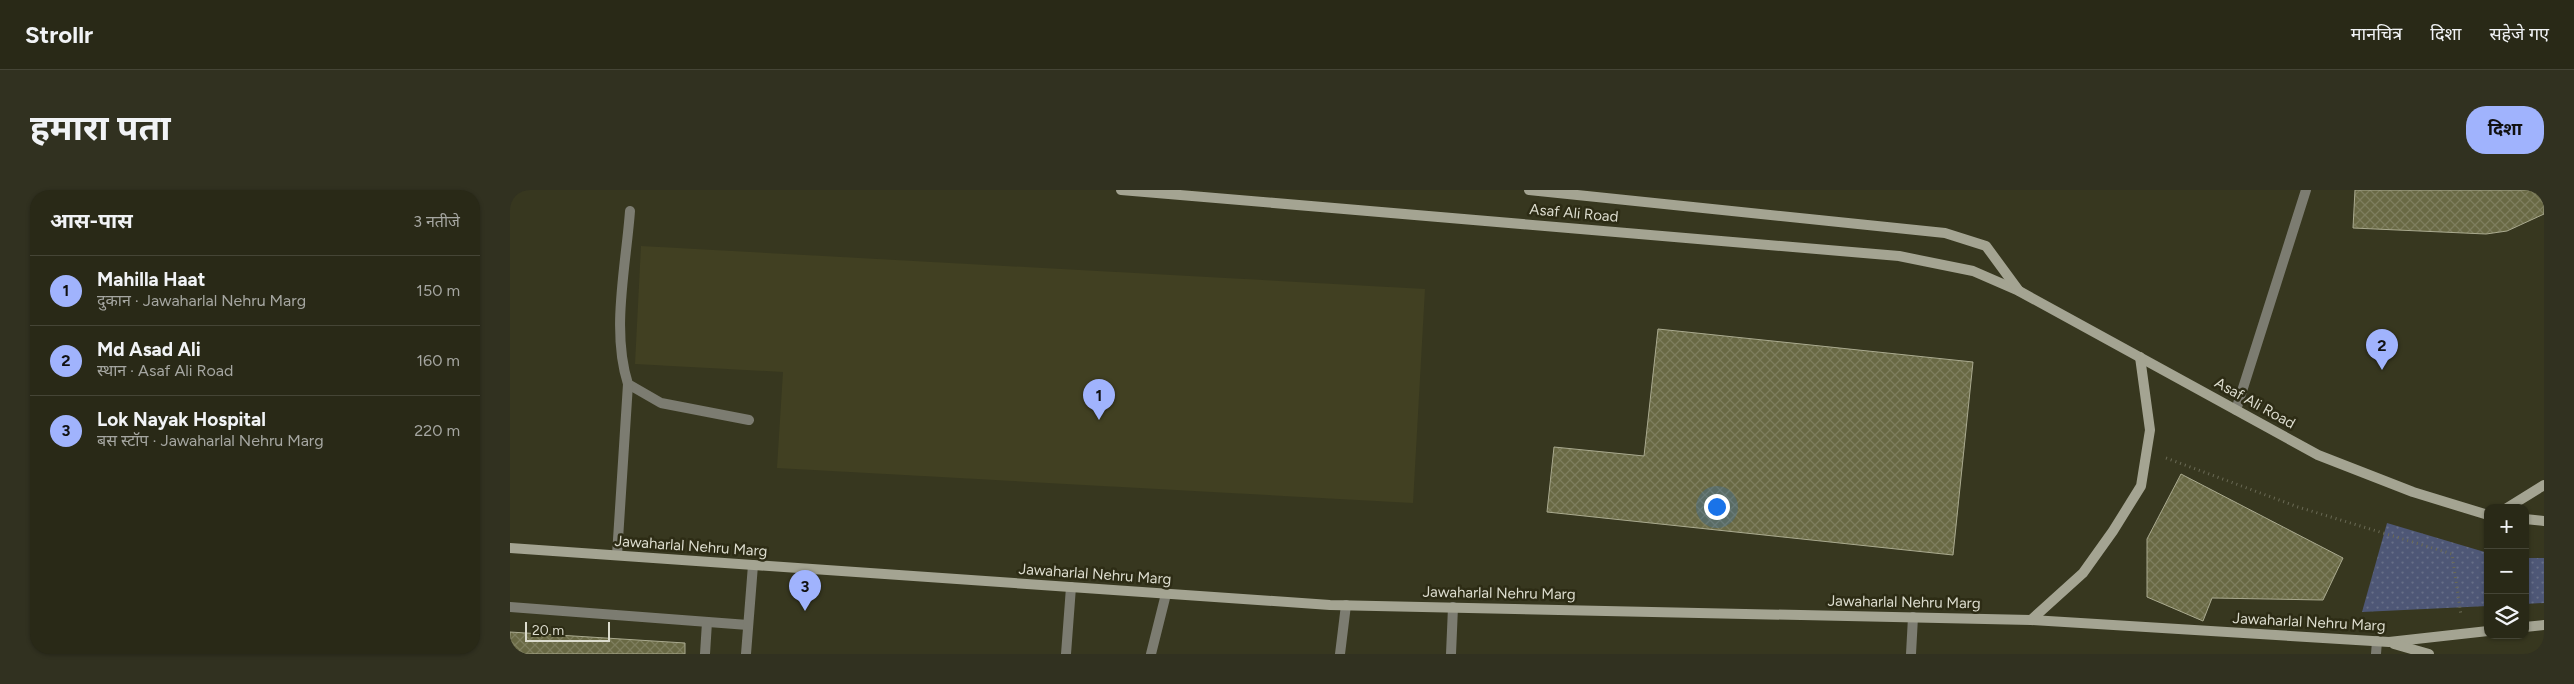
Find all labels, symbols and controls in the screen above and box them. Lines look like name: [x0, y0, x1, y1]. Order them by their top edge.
text: Strollr: [25, 20, 93, 49]
text: मानचित्र: [2351, 23, 2402, 45]
text: दिशा: [2430, 23, 2461, 45]
text: सहेजे गए: [2489, 23, 2549, 45]
button: दिशा: [2466, 106, 2544, 154]
text: हमारा पता: [30, 107, 171, 149]
street label: Asaf Ali Road: [1529, 200, 1619, 226]
text: आस-पास: [50, 208, 133, 233]
text: 3 नतीजे: [413, 212, 460, 231]
text: Mahilla Haat: [97, 268, 205, 291]
text: 1: [63, 281, 69, 300]
text: 150 m: [416, 281, 460, 300]
text: दुकान · Jawaharlal Nehru Marg: [97, 291, 306, 310]
pin: 2: [2366, 329, 2398, 370]
text: Md Asad Ali: [97, 338, 201, 361]
text: 2: [61, 351, 71, 370]
text: 160 m: [417, 351, 460, 370]
text: स्थान · Asaf Ali Road: [97, 361, 233, 380]
street label: Asaf Ali Road: [2212, 374, 2298, 432]
pin: 1: [1083, 379, 1115, 420]
text: Lok Nayak Hospital: [97, 408, 266, 431]
text: 3: [62, 421, 70, 440]
text: 220 m: [414, 421, 460, 440]
text: बस स्टॉप · Jawaharlal Nehru Marg: [97, 431, 324, 450]
your location: [1704, 494, 1730, 520]
map controls: [2484, 504, 2529, 639]
button: +: [2484, 504, 2529, 549]
street label: Jawaharlal Nehru Marg: [614, 532, 768, 560]
button: −: [2484, 549, 2529, 594]
street label: Jawaharlal Nehru Marg: [1018, 560, 1172, 588]
pin: 3: [789, 570, 821, 611]
street label: Jawaharlal Nehru Marg: [1422, 583, 1576, 603]
street label: Jawaharlal Nehru Marg: [1827, 592, 1981, 612]
button: layers: [2484, 594, 2529, 639]
street label: Jawaharlal Nehru Marg: [2232, 609, 2386, 635]
scale bar: [525, 619, 610, 642]
text: 20 m: [532, 622, 564, 639]

